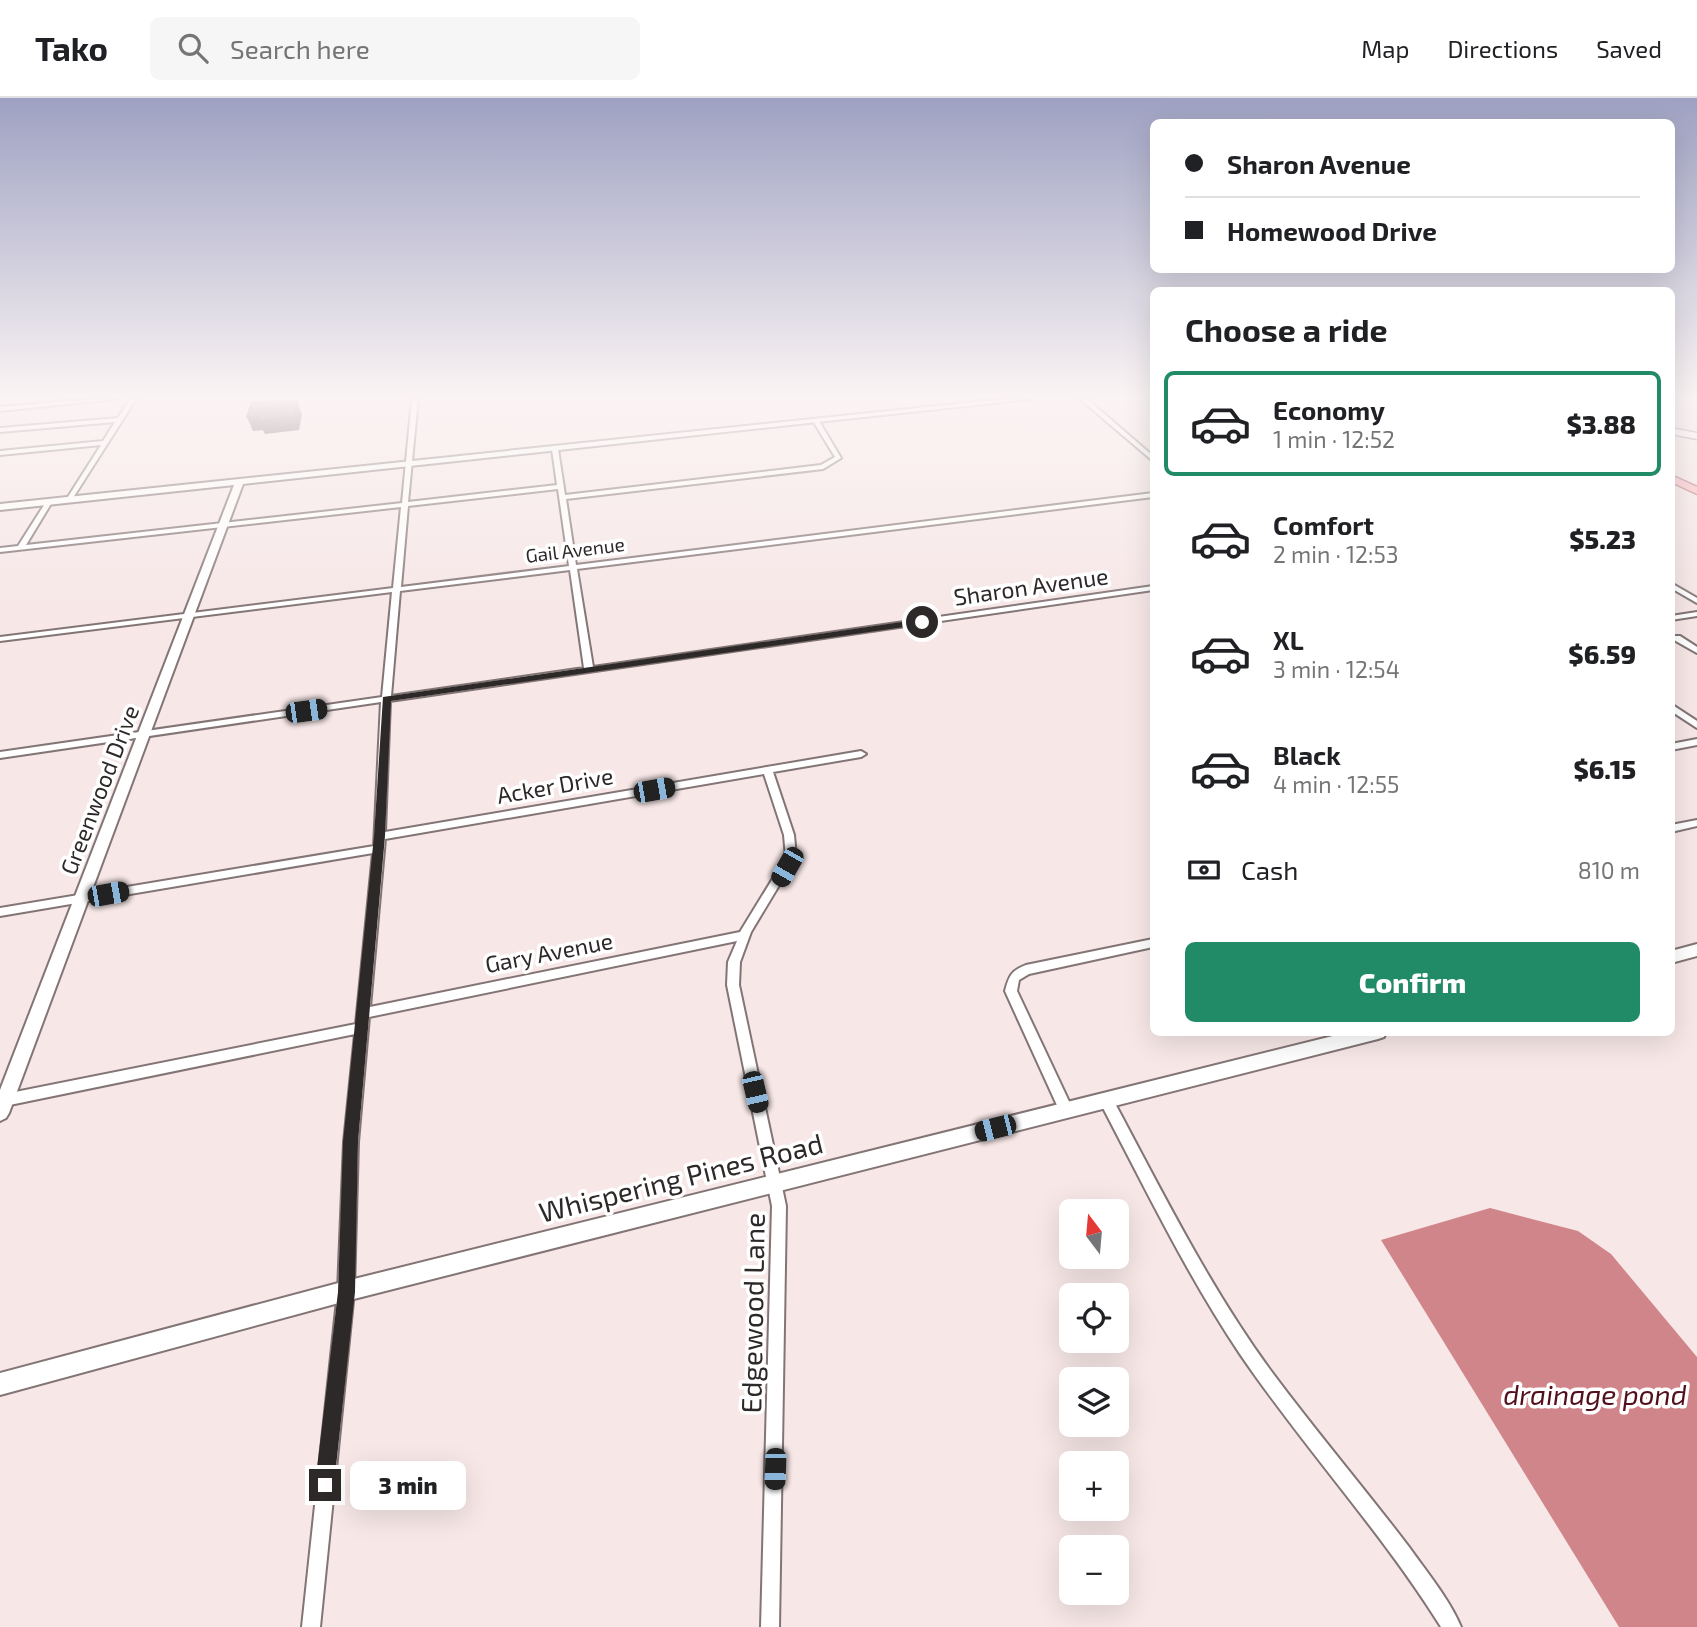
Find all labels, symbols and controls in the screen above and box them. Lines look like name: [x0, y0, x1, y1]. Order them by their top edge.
search box: [150, 17, 640, 80]
text: Tako: [35, 28, 108, 68]
icon: search: [174, 29, 212, 67]
text: Search here: [230, 33, 370, 64]
text: Map: [1361, 34, 1409, 63]
text: Directions: [1447, 34, 1558, 63]
text: Saved: [1596, 34, 1662, 63]
text: Sharon Avenue: [1227, 148, 1411, 179]
text: Homewood Drive: [1227, 215, 1437, 246]
text: Choose a ride: [1185, 310, 1388, 348]
icon: car: [1189, 392, 1252, 455]
text: Economy: [1273, 394, 1385, 425]
text: $3.88: [1566, 408, 1636, 439]
text: 1 min · 12:52: [1273, 425, 1395, 453]
icon: car: [1189, 507, 1252, 570]
text: Comfort: [1273, 509, 1374, 540]
text: $5.23: [1569, 523, 1636, 554]
street label: Gail Avenue: [524, 532, 626, 567]
text: 2 min · 12:53: [1273, 540, 1399, 568]
street label: Sharon Avenue: [952, 561, 1110, 611]
route start: [906, 606, 938, 638]
icon: car: [1189, 622, 1252, 685]
text: XL: [1273, 624, 1304, 655]
text: $6.59: [1568, 638, 1636, 669]
text: 3 min · 12:54: [1273, 655, 1400, 683]
car: [284, 698, 329, 724]
street label: Greenwood Drive: [54, 701, 144, 878]
icon: car: [1189, 737, 1252, 800]
text: Black: [1273, 739, 1341, 770]
text: $6.15: [1573, 753, 1636, 784]
street label: Acker Drive: [494, 761, 615, 809]
text: 4 min · 12:55: [1273, 770, 1399, 798]
car: [632, 776, 677, 804]
car: [768, 844, 807, 890]
icon: cash: [1185, 851, 1223, 889]
text: Cash: [1241, 854, 1298, 885]
text: 810 m: [1578, 856, 1640, 884]
car: [86, 880, 131, 908]
street label: Gary Avenue: [483, 926, 615, 978]
button: Confirm: [1185, 942, 1640, 1022]
car: [741, 1069, 770, 1115]
car: [973, 1113, 1018, 1143]
street label: Whispering Pines Road: [535, 1125, 826, 1229]
north arrow: [1059, 1199, 1129, 1269]
map controls: [1059, 1199, 1129, 1605]
street label: Edgewood Lane: [733, 1212, 771, 1413]
button: locate: [1059, 1283, 1129, 1353]
button: layers: [1059, 1367, 1129, 1437]
water label: drainage pond: [1503, 1377, 1687, 1411]
car: [764, 1448, 787, 1490]
button: +: [1059, 1451, 1129, 1521]
callout: 3 min: [350, 1460, 465, 1510]
route end: [309, 1469, 341, 1501]
text: 3 min: [378, 1471, 438, 1499]
button: −: [1059, 1535, 1129, 1605]

